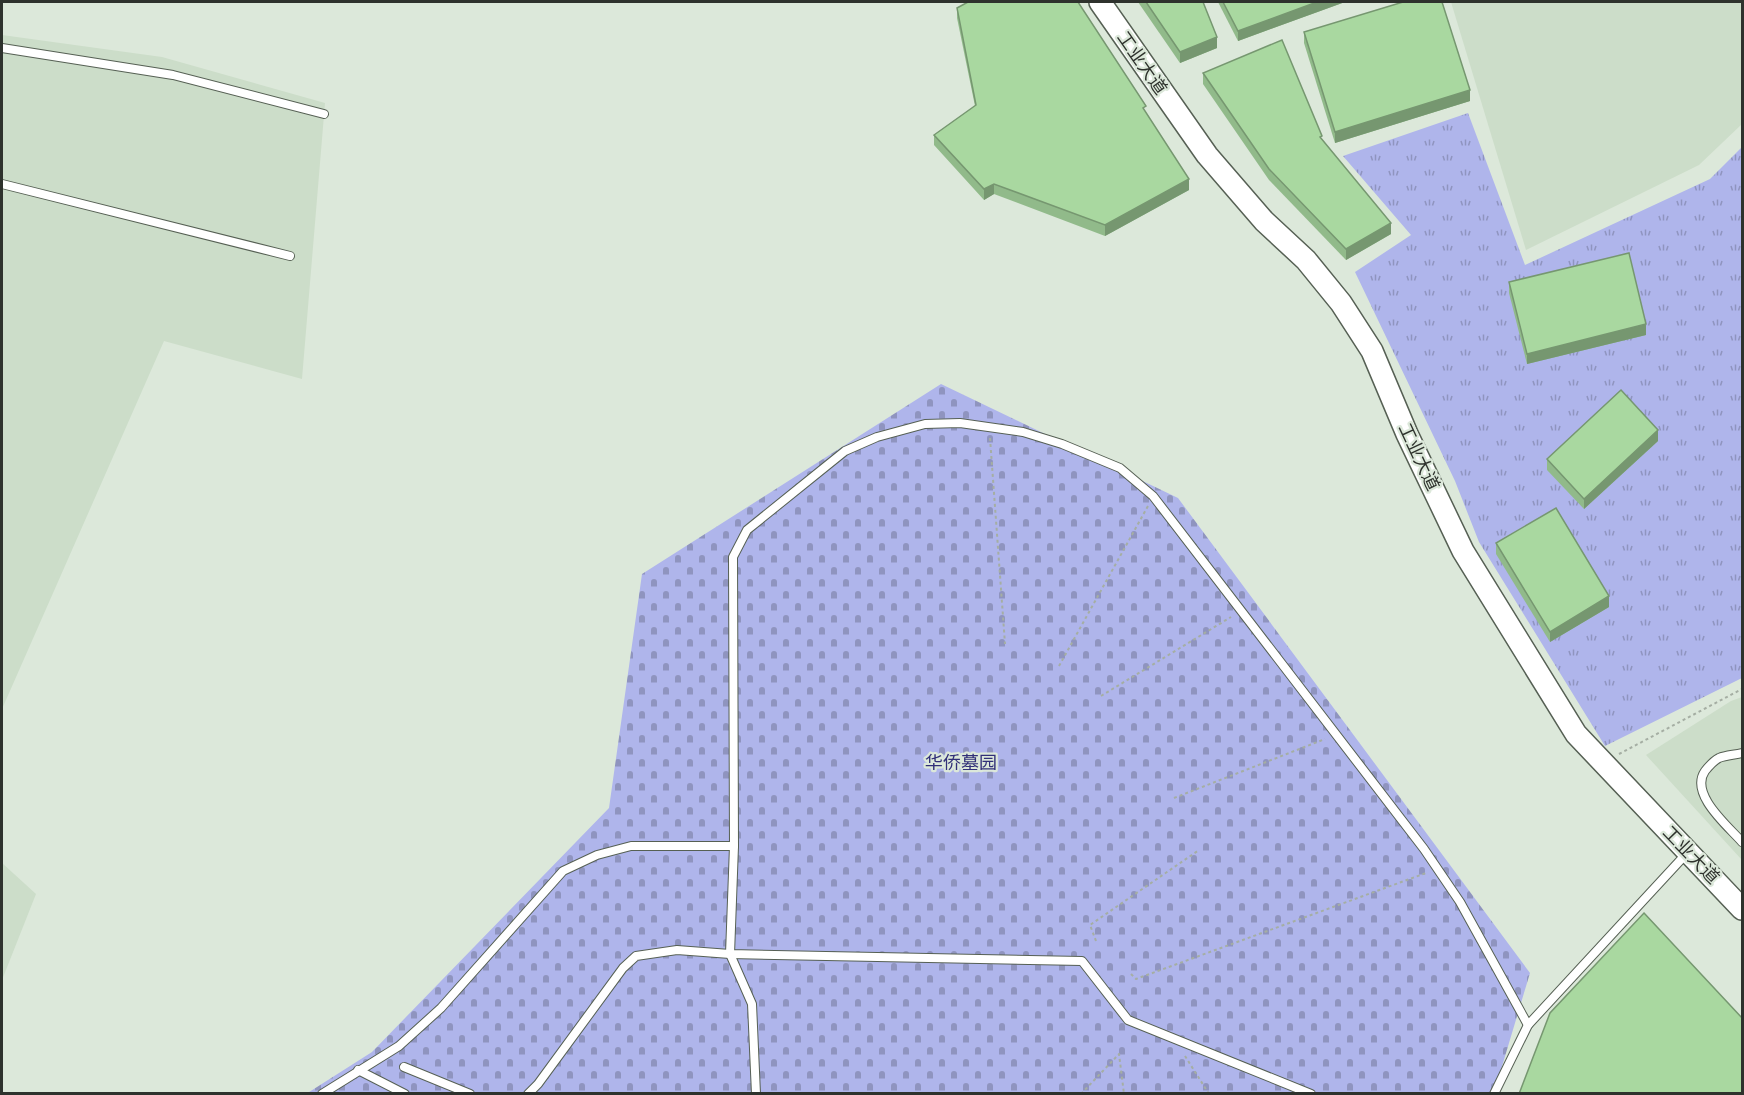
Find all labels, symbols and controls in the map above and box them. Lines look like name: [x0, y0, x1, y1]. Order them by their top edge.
street label: 工业大道: [1113, 27, 1172, 98]
street label: 工业大道: [1395, 419, 1445, 494]
park label: 华侨墓园: [925, 751, 997, 773]
street label: 工业大道: [1659, 821, 1725, 888]

